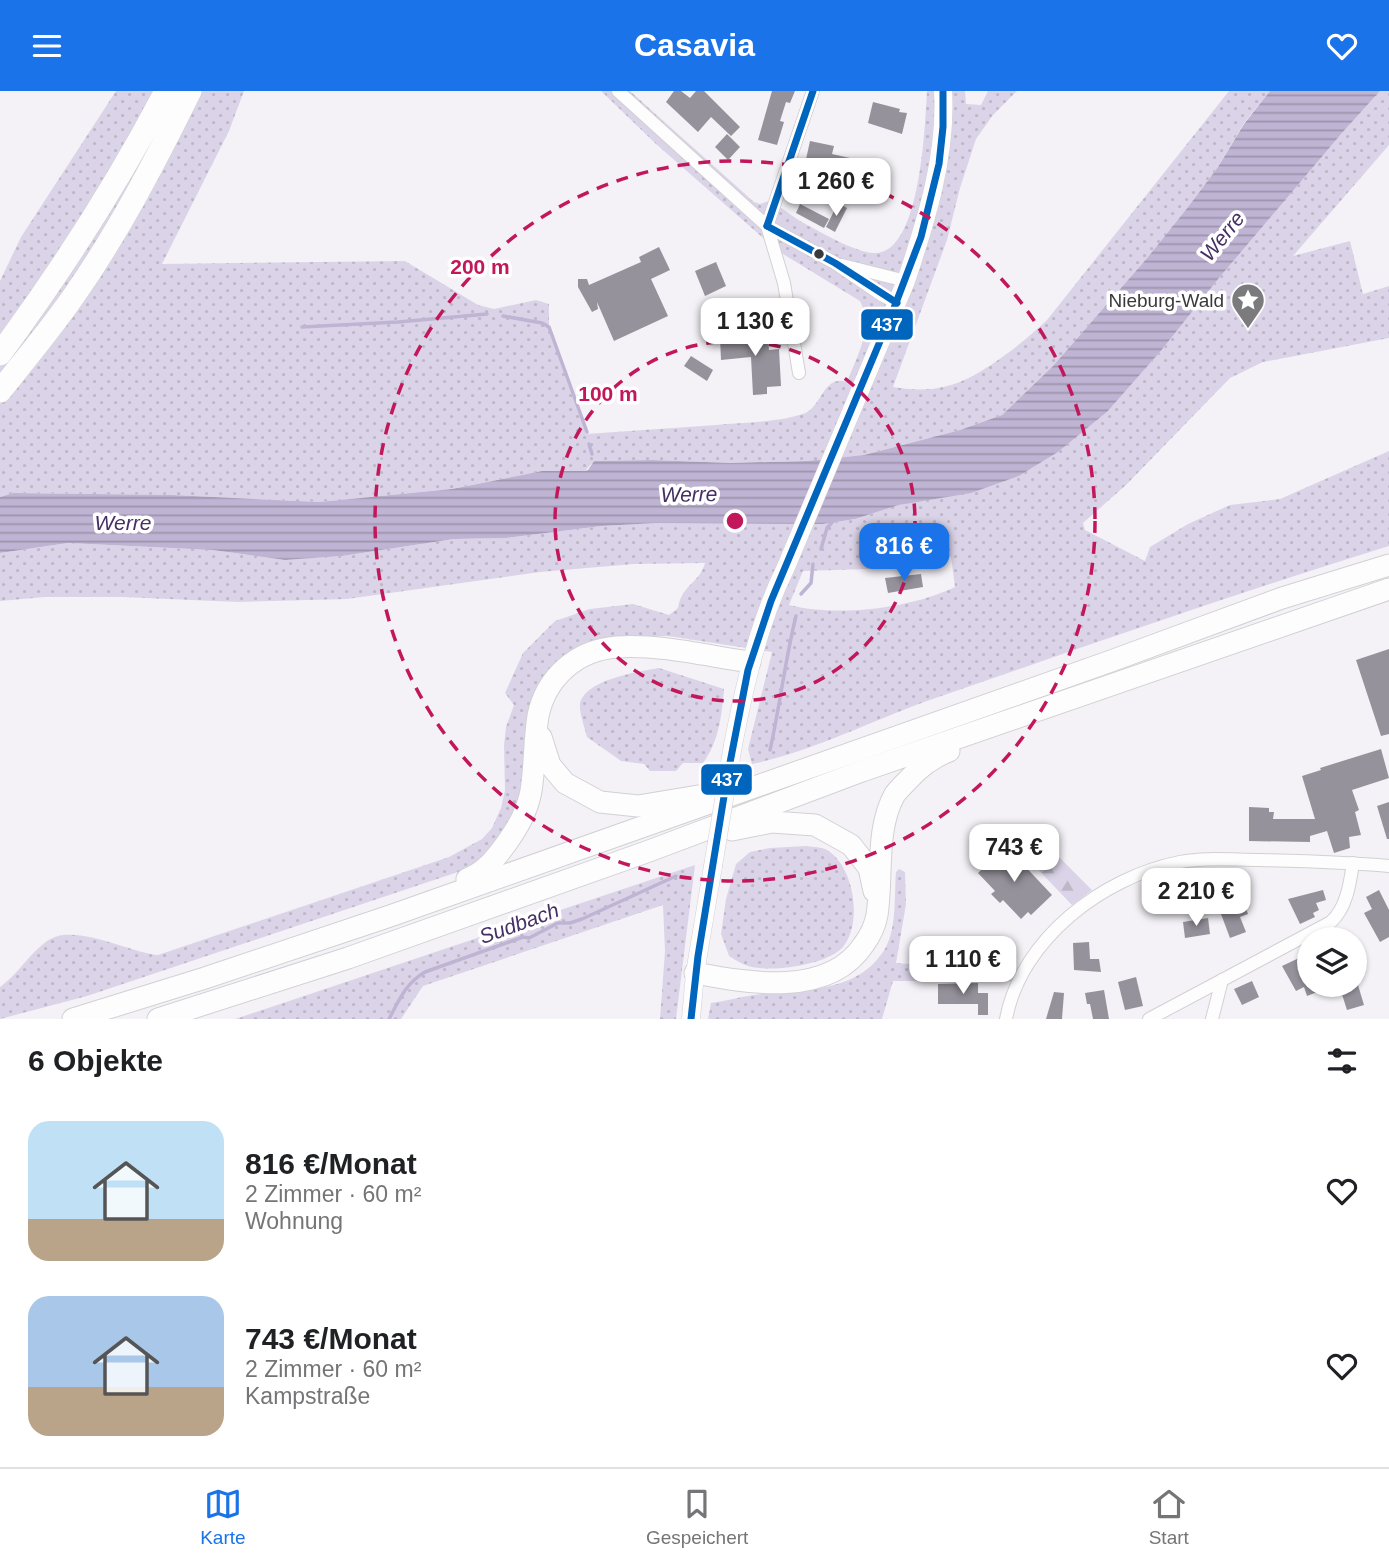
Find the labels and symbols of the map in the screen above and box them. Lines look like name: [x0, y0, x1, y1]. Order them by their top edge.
pin: 1 260 €: [771, 159, 901, 218]
water label: Werre: [1195, 207, 1249, 265]
unlabelled marker: [812, 247, 826, 261]
text: 200 m: [450, 255, 510, 278]
place icon: Nieburg-Wald: [1229, 281, 1267, 330]
place label: Nieburg-Wald: [1109, 290, 1224, 311]
pin: 1 130 €: [690, 299, 820, 358]
line badge: 437: [860, 308, 914, 341]
text: 437: [871, 314, 903, 335]
text: 100 m: [578, 382, 638, 405]
water label: Werre: [660, 482, 718, 506]
centre of rings: [723, 509, 747, 533]
water label: Werre: [95, 511, 151, 534]
pin: 816 €: [855, 524, 953, 583]
line badge: 437: [700, 763, 753, 796]
text: 437: [711, 769, 743, 790]
pin: 743 €: [965, 825, 1063, 884]
pin: 2 210 €: [1131, 869, 1261, 928]
water label: Sudbach: [476, 898, 562, 948]
pin: 1 110 €: [898, 937, 1028, 996]

